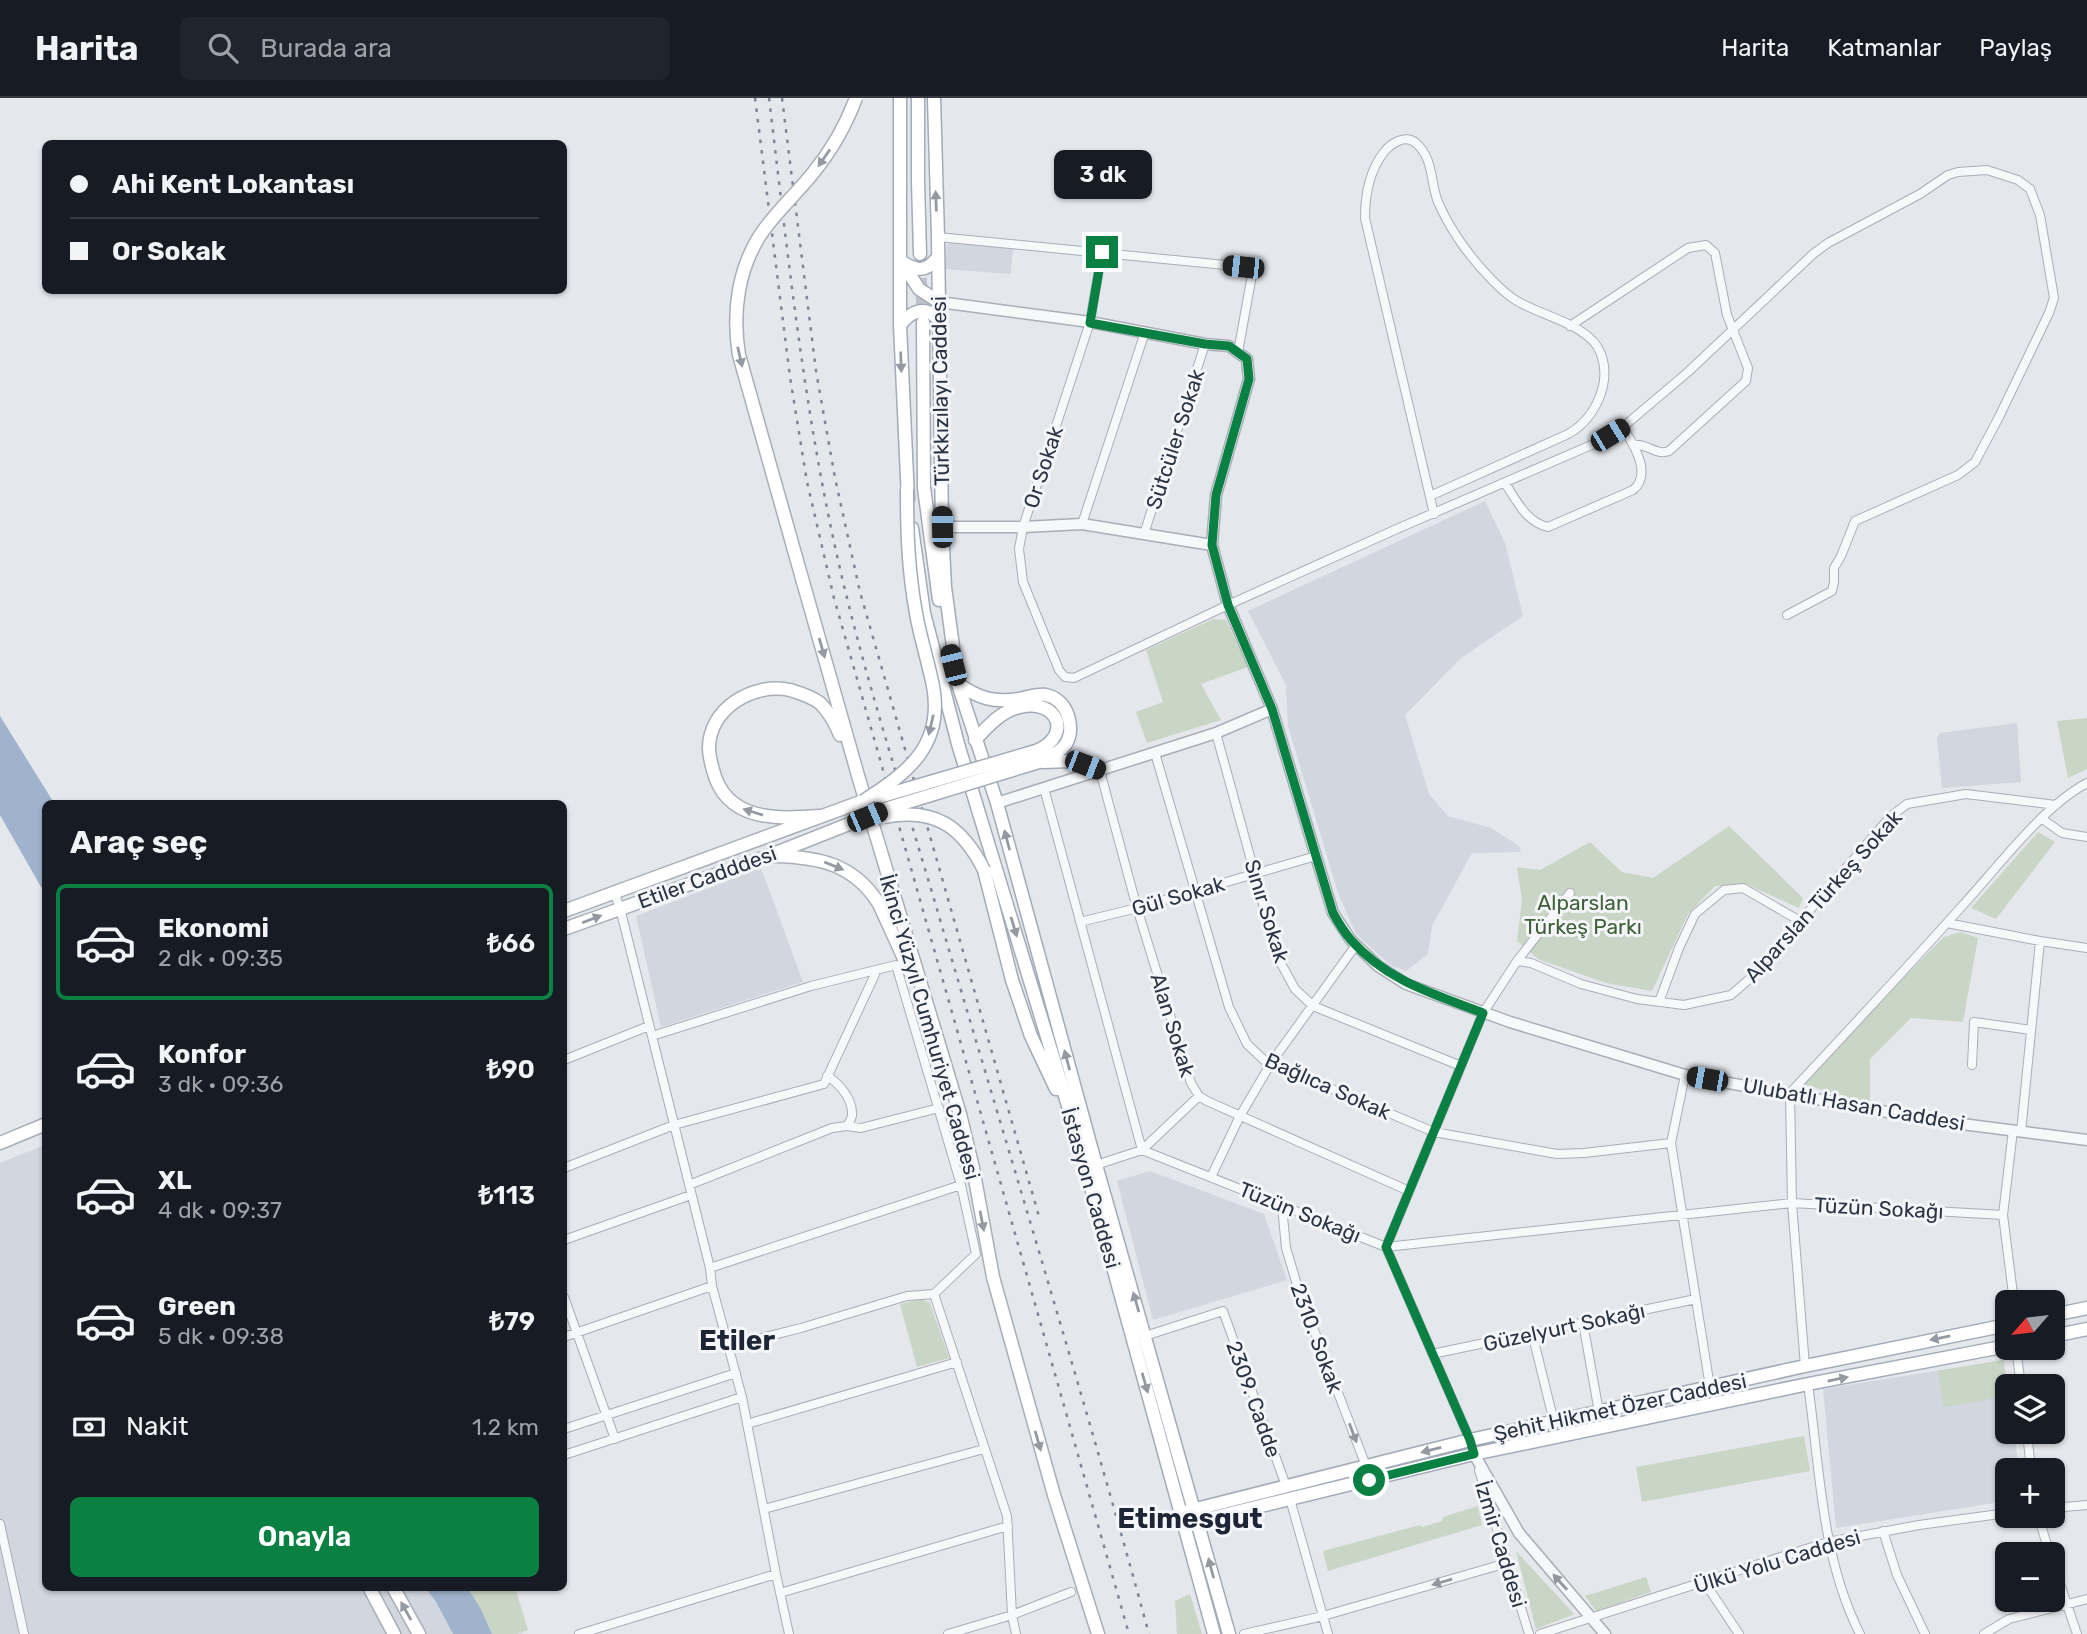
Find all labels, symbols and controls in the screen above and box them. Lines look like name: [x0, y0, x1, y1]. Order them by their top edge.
search box: [180, 17, 670, 80]
text: Harita: [35, 29, 138, 68]
icon: search: [204, 29, 242, 67]
text: Burada ara: [260, 33, 392, 64]
text: Harita: [1721, 34, 1789, 62]
text: Katmanlar: [1827, 34, 1941, 62]
text: Paylaş: [1979, 34, 2052, 62]
one-way arrow: [817, 149, 831, 167]
callout: 3 dk: [1053, 150, 1151, 200]
text: 3 dk: [1079, 160, 1127, 188]
text: Ahi Kent Lokantası: [112, 169, 354, 200]
one-way arrow: [931, 189, 942, 211]
text: Or Sokak: [112, 236, 226, 267]
route end: [1086, 236, 1118, 268]
car: [1222, 254, 1265, 280]
street label: Türkkızılayı Caddesi: [926, 296, 954, 486]
one-way arrow: [735, 346, 746, 368]
one-way arrow: [896, 351, 907, 373]
street label: Sütcüler Sokak: [1141, 366, 1209, 512]
car: [1587, 415, 1634, 455]
street label: Or Sokak: [1018, 423, 1068, 511]
car: [932, 506, 953, 548]
one-way arrow: [817, 638, 827, 659]
car: [938, 642, 969, 688]
one-way arrow: [925, 715, 936, 737]
car: [1062, 748, 1109, 782]
car: [844, 799, 891, 835]
street label: Alparslan Türkeş Sokak: [1739, 805, 1907, 987]
one-way arrow: [742, 807, 763, 817]
text: Araç seç: [70, 823, 207, 861]
one-way arrow: [1001, 829, 1012, 851]
street label: Etiler Cadddesi: [634, 840, 780, 914]
street label: Sınır Sokak: [1239, 856, 1295, 966]
one-way arrow: [824, 861, 845, 872]
street label: Gül Sokak: [1129, 871, 1227, 921]
street label: İkinci Yüzyıl Cumhuriyet Caddesi: [874, 872, 986, 1182]
park label: Alparslan Türkeş Parkı: [1524, 890, 1642, 939]
icon: car: [74, 911, 137, 974]
text: Ekonomi: [158, 913, 269, 944]
one-way arrow: [581, 913, 602, 924]
one-way arrow: [1009, 916, 1019, 937]
text: ₺66: [487, 928, 535, 959]
text: 2 dk · 09:35: [158, 944, 283, 972]
street label: Alan Sokak: [1145, 970, 1201, 1080]
icon: car: [74, 1037, 137, 1100]
text: Konfor: [158, 1039, 246, 1070]
street label: Bağlıca Sokak: [1261, 1047, 1395, 1125]
one-way arrow: [1061, 1048, 1072, 1070]
text: ₺90: [486, 1054, 535, 1085]
car: [1685, 1065, 1730, 1093]
text: 3 dk · 09:36: [158, 1070, 283, 1098]
street label: Ulubatlı Hasan Caddesi: [1741, 1072, 1967, 1136]
street label: İstasyon Caddesi: [1056, 1105, 1126, 1271]
icon: car: [74, 1163, 137, 1226]
text: XL: [158, 1165, 191, 1196]
street label: Tüzün Sokağı: [1235, 1176, 1365, 1248]
text: ₺113: [478, 1180, 535, 1211]
street label: Tüzün Sokağı: [1814, 1192, 1944, 1224]
text: 4 dk · 09:37: [158, 1196, 282, 1224]
one-way arrow: [977, 1210, 988, 1232]
street label: 2310. Sokak: [1286, 1280, 1348, 1397]
icon: car: [74, 1289, 137, 1352]
north arrow: [1995, 1290, 2065, 1360]
map controls: [1995, 1290, 2065, 1612]
text: Green: [158, 1291, 236, 1322]
one-way arrow: [1130, 1291, 1140, 1312]
street label: Güzelyurt Sokağı: [1481, 1298, 1647, 1356]
text: ₺79: [489, 1306, 535, 1337]
text: 5 dk · 09:38: [158, 1322, 284, 1350]
district label: Etiler: [699, 1324, 775, 1357]
one-way arrow: [1929, 1333, 1951, 1344]
street label: 2309. Cadde: [1221, 1337, 1287, 1461]
street label: Şehit Hikmet Özer Caddesi: [1491, 1368, 1749, 1446]
one-way arrow: [1140, 1373, 1151, 1395]
one-way arrow: [1827, 1373, 1849, 1384]
button: layers: [1995, 1374, 2065, 1444]
icon: cash: [70, 1408, 108, 1446]
text: Nakit: [126, 1411, 188, 1442]
text: 1.2 km: [472, 1413, 539, 1441]
one-way arrow: [1348, 1423, 1359, 1444]
one-way arrow: [1034, 1431, 1044, 1452]
one-way arrow: [1420, 1445, 1442, 1456]
button: +: [1995, 1458, 2065, 1528]
route start: [1353, 1464, 1385, 1496]
street label: İzmir Caddesi: [1470, 1478, 1532, 1610]
button: Onayla: [70, 1497, 539, 1577]
district label: Etimesgut: [1117, 1502, 1263, 1535]
street label: Ülkü Yolu Caddesi: [1691, 1524, 1863, 1598]
button: −: [1995, 1542, 2065, 1612]
one-way arrow: [1205, 1557, 1216, 1579]
one-way arrow: [1553, 1574, 1568, 1591]
one-way arrow: [1431, 1577, 1452, 1587]
one-way arrow: [400, 1601, 412, 1620]

